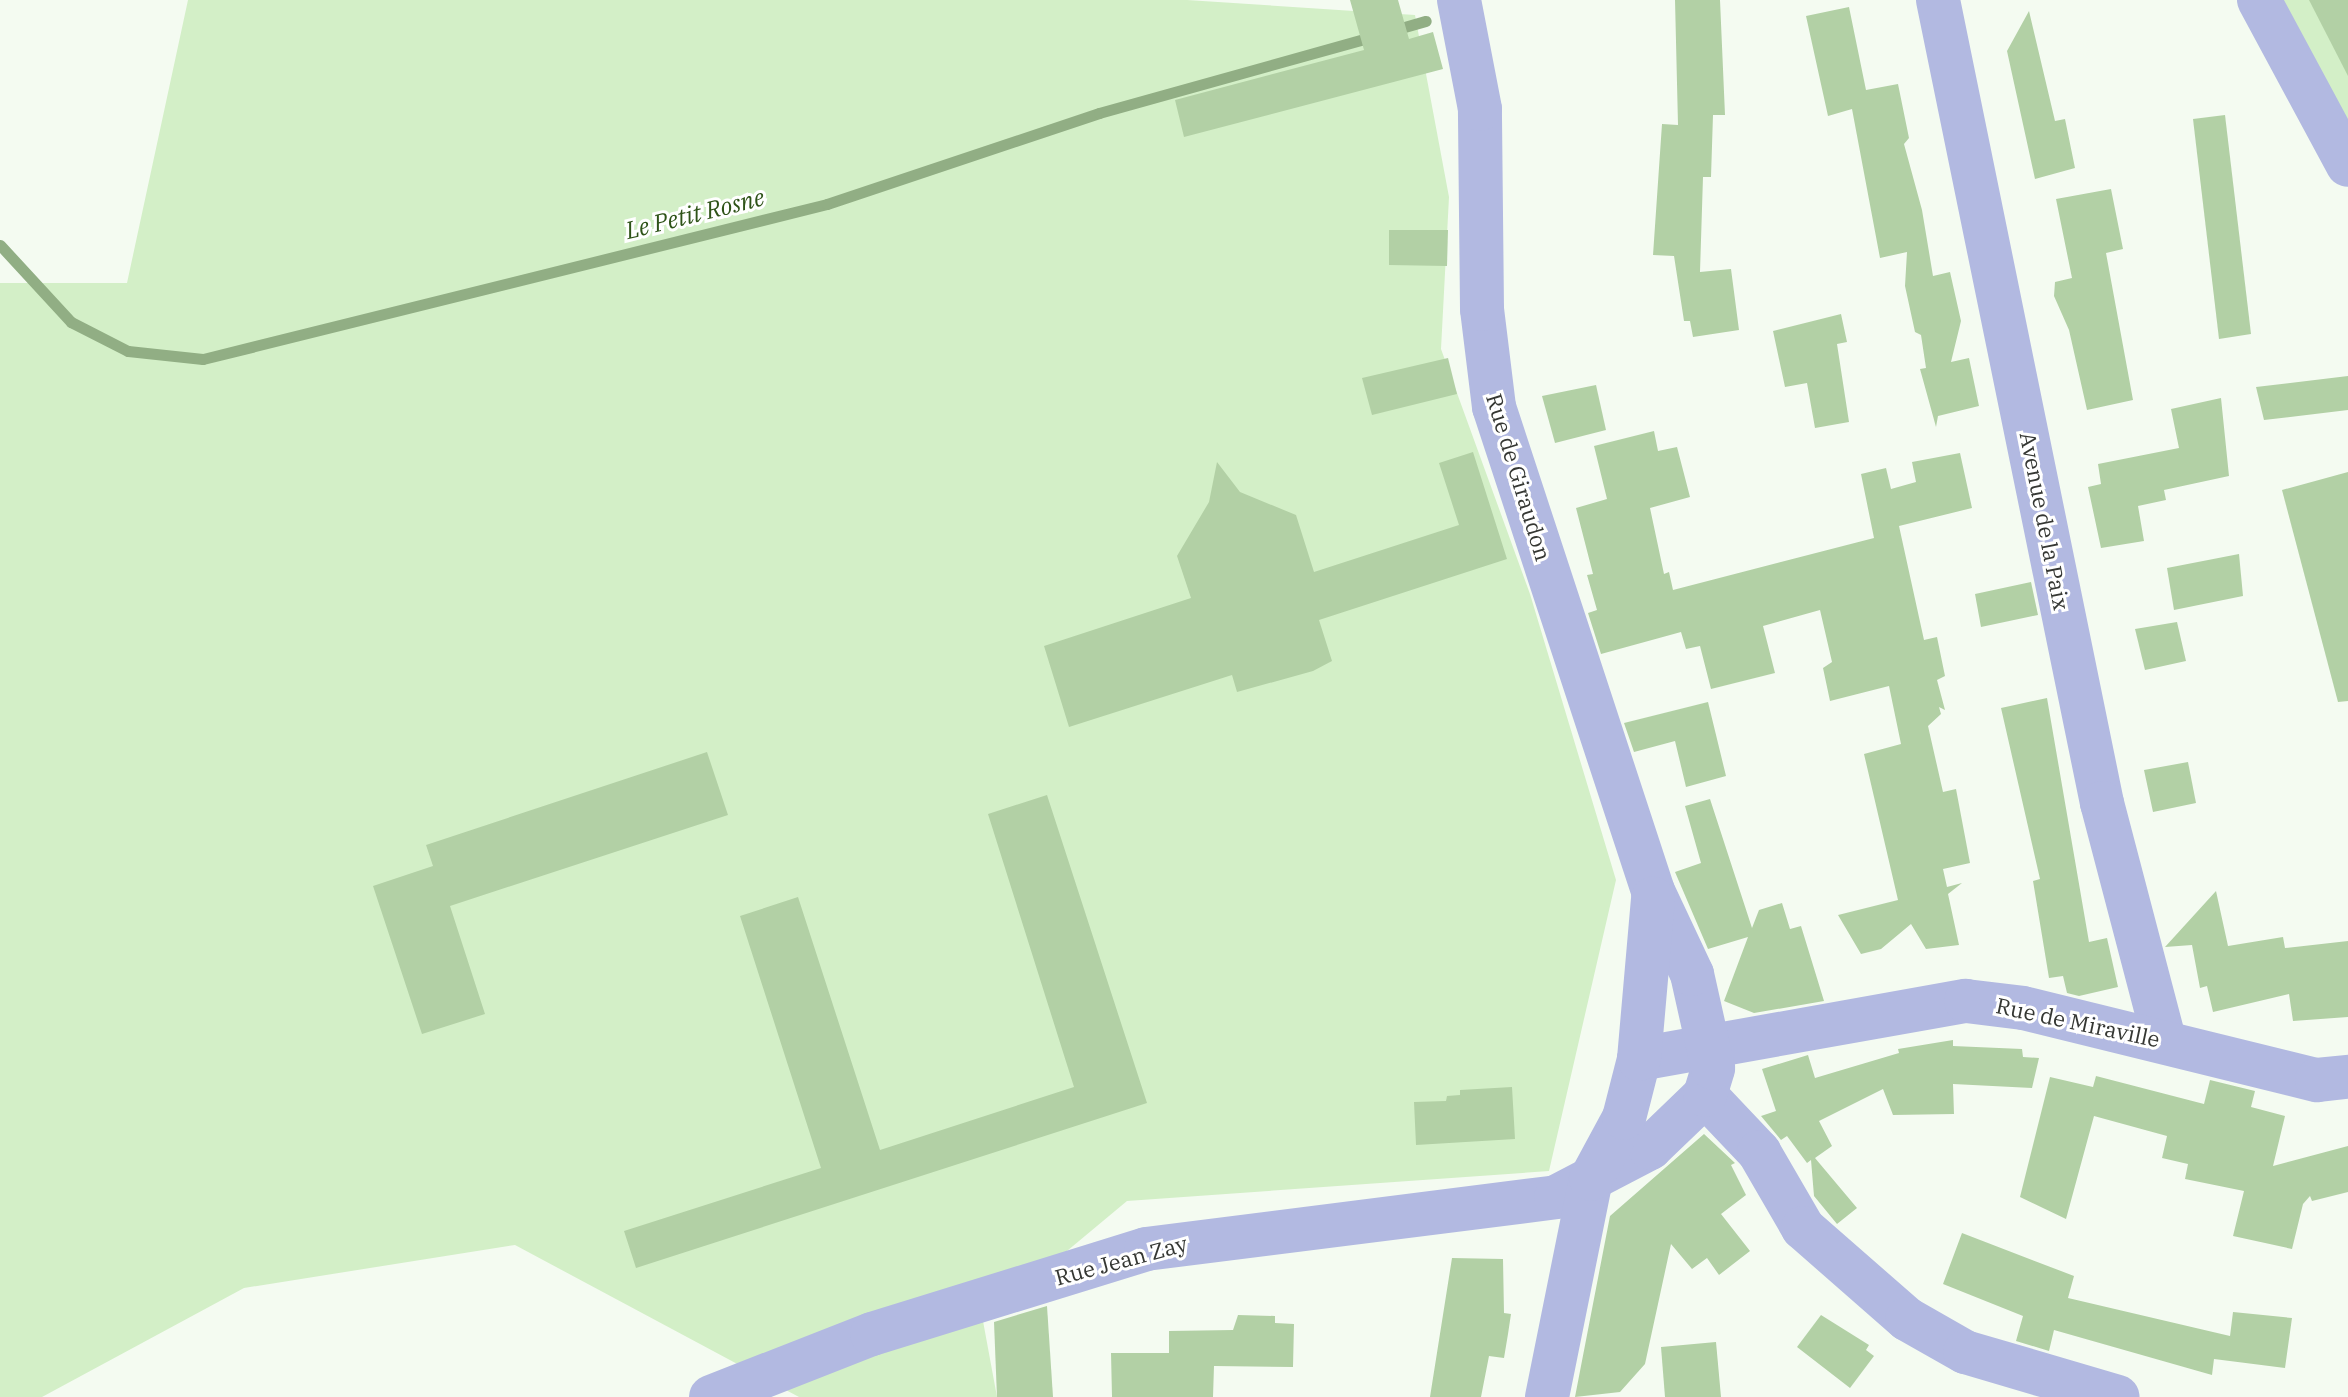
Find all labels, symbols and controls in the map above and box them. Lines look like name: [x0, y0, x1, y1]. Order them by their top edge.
water label: Le Petit Rosne: [623, 183, 767, 245]
street label: Rue de Giraudon: [1481, 390, 1557, 564]
street label: Avenue de la Paix: [2015, 430, 2075, 612]
street label: Rue de Miraville: [1994, 992, 2162, 1052]
street label: Rue Jean Zay: [1052, 1230, 1190, 1290]

